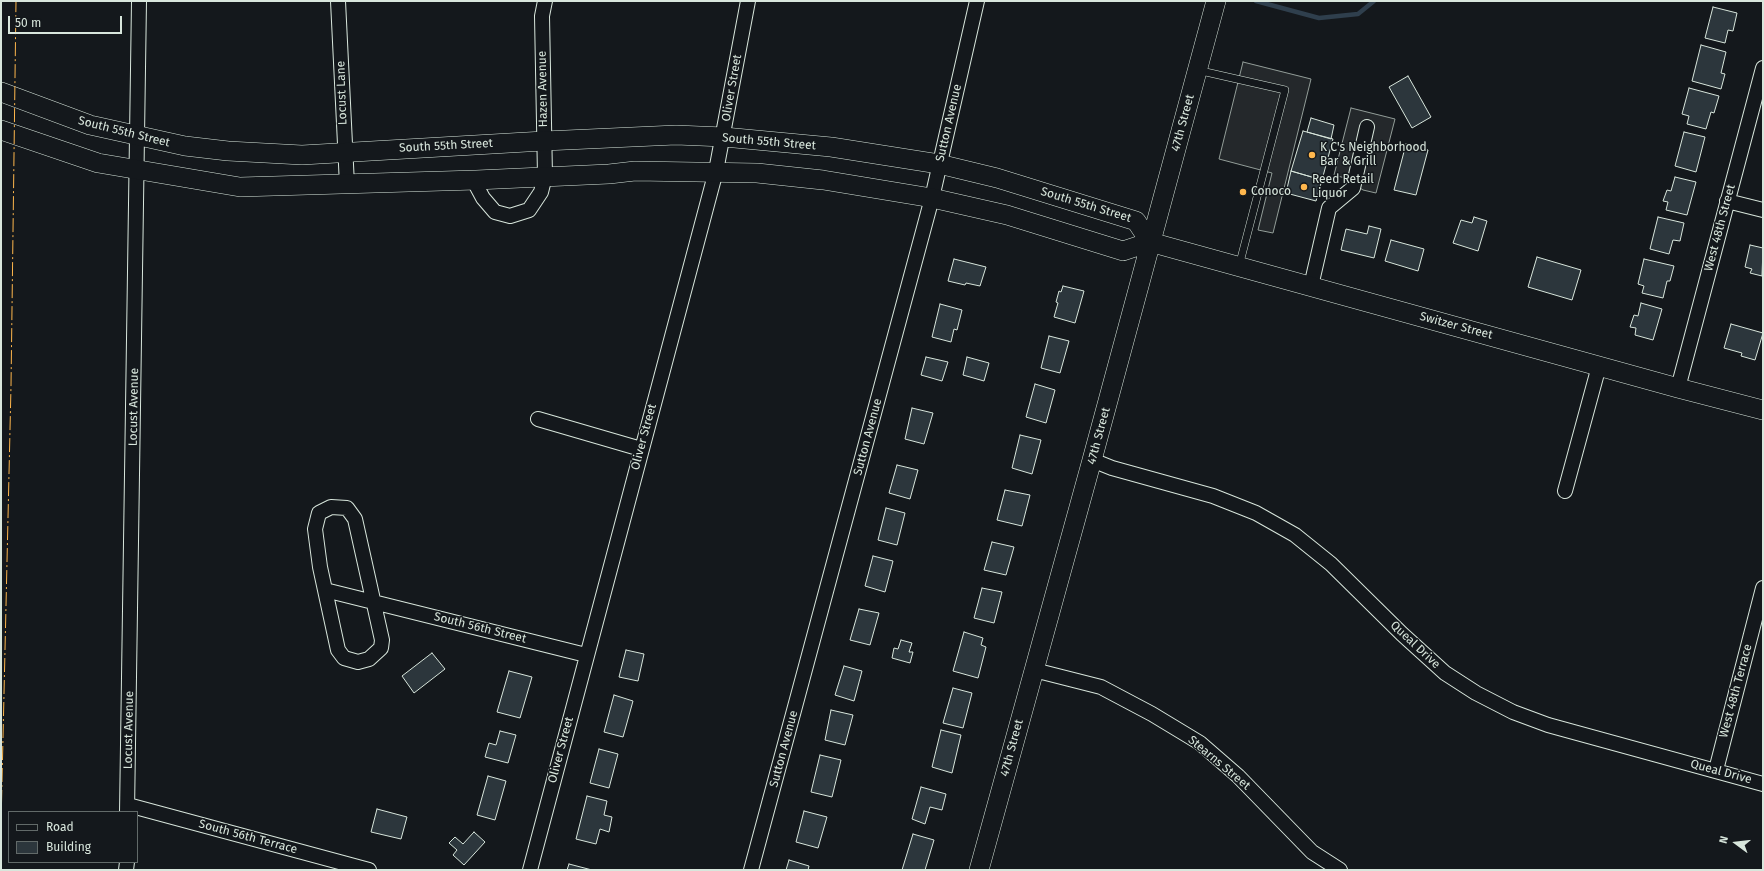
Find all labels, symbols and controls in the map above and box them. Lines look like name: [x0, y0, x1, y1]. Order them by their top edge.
scale bar: [10, 8, 124, 34]
text: 50 m: [15, 16, 41, 30]
street label: Hazen Avenue: [535, 51, 551, 127]
street label: Oliver Street: [719, 53, 745, 123]
street label: Locust Lane: [334, 61, 350, 125]
street label: Sutton Avenue: [933, 83, 965, 163]
street label: 47th Street: [1168, 93, 1198, 153]
street label: South 55th Street: [77, 114, 171, 150]
street label: South 55th Street: [722, 131, 816, 153]
street label: South 55th Street: [399, 136, 493, 156]
place label: K C's Neighborhood Bar & Grill: [1320, 141, 1427, 169]
marker: K C's Neighborhood Bar & Grill: [1307, 150, 1317, 160]
place label: Reed Retail Liquor: [1312, 173, 1374, 201]
marker: Reed Retail Liquor: [1299, 182, 1309, 192]
street label: West 48th Street: [1701, 183, 1739, 273]
street label: South 55th Street: [1039, 184, 1133, 226]
place label: Conoco: [1251, 185, 1291, 199]
marker: Conoco: [1238, 187, 1248, 197]
street label: Switzer Street: [1418, 309, 1494, 343]
street label: Locust Avenue: [126, 368, 142, 446]
street label: Sutton Avenue: [851, 397, 885, 477]
street label: Oliver Street: [628, 402, 660, 472]
street label: 47th Street: [1084, 406, 1114, 466]
street label: South 56th Street: [432, 610, 528, 646]
street label: Queal Drive: [1387, 618, 1443, 672]
street label: West 48th Terrace: [1717, 643, 1755, 739]
street label: Locust Avenue: [121, 691, 137, 769]
street label: Sutton Avenue: [767, 709, 801, 789]
street label: Oliver Street: [545, 715, 577, 785]
street label: 47th Street: [997, 718, 1027, 778]
street label: Stearns Street: [1185, 733, 1253, 793]
street label: Queal Drive: [1689, 757, 1753, 787]
legend: [8, 811, 138, 863]
street label: South 56th Terrace: [197, 817, 299, 857]
text: Road: [46, 820, 74, 834]
north arrow: [1716, 823, 1756, 863]
text: N: [1717, 835, 1731, 845]
text: Building: [46, 840, 91, 854]

